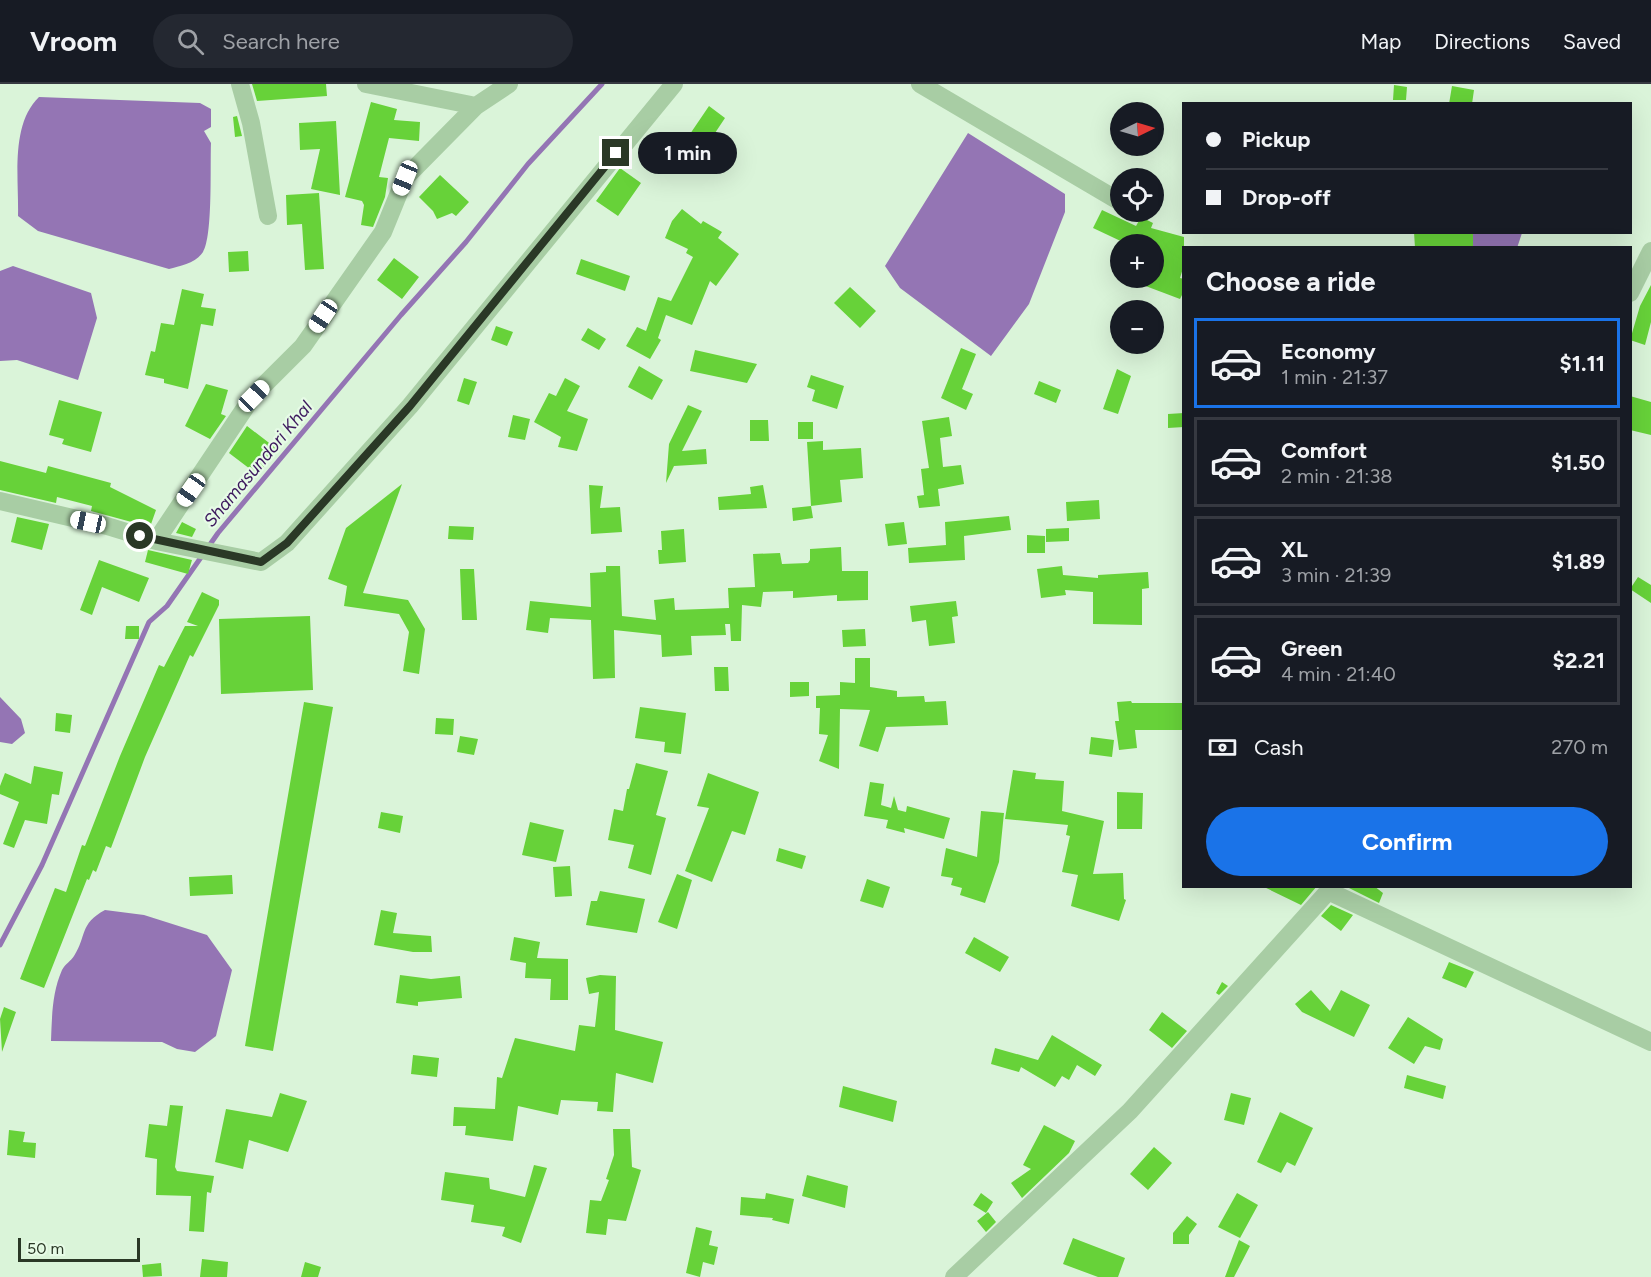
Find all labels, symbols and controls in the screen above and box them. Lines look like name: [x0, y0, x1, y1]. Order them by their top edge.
search box: [153, 14, 573, 68]
text: Vroom: [30, 24, 117, 58]
icon: search: [174, 25, 207, 58]
text: Search here: [222, 28, 340, 55]
text: Map: [1360, 29, 1401, 54]
text: Directions: [1434, 29, 1530, 54]
text: Saved: [1563, 29, 1621, 54]
north arrow: [1110, 102, 1164, 156]
map controls: [1110, 102, 1164, 354]
text: Pickup: [1242, 126, 1311, 153]
callout: 1 min: [637, 132, 736, 174]
route end: [602, 139, 629, 166]
text: 1 min: [664, 141, 711, 165]
car: [390, 158, 420, 198]
button: locate: [1110, 168, 1164, 222]
text: Drop-off: [1242, 184, 1331, 211]
button: +: [1110, 234, 1164, 288]
text: Choose a ride: [1206, 265, 1375, 298]
car: [305, 296, 341, 336]
button: −: [1110, 300, 1164, 354]
icon: car: [1209, 336, 1263, 390]
text: Economy: [1281, 338, 1376, 365]
text: $1.11: [1560, 350, 1605, 377]
text: 1 min · 21:37: [1281, 365, 1388, 389]
car: [235, 377, 273, 415]
water label: Shamasundori Khal: [199, 396, 318, 531]
icon: car: [1209, 435, 1263, 489]
text: Comfort: [1281, 437, 1367, 464]
text: $1.50: [1551, 449, 1605, 476]
text: 2 min · 21:38: [1281, 464, 1393, 488]
car: [173, 470, 209, 510]
car: [69, 509, 107, 535]
route start: [126, 522, 153, 549]
icon: car: [1209, 534, 1263, 588]
text: XL: [1281, 536, 1308, 563]
text: $1.89: [1552, 548, 1605, 575]
text: 3 min · 21:39: [1281, 563, 1391, 587]
icon: car: [1209, 633, 1263, 687]
text: Green: [1281, 635, 1343, 662]
text: $2.21: [1553, 647, 1605, 674]
text: 4 min · 21:40: [1281, 662, 1396, 686]
icon: cash: [1206, 731, 1239, 764]
text: Cash: [1254, 734, 1304, 761]
text: 270 m: [1551, 735, 1608, 759]
button: Confirm: [1206, 807, 1608, 876]
scale bar: [18, 1235, 140, 1262]
text: 50 m: [27, 1239, 64, 1258]

